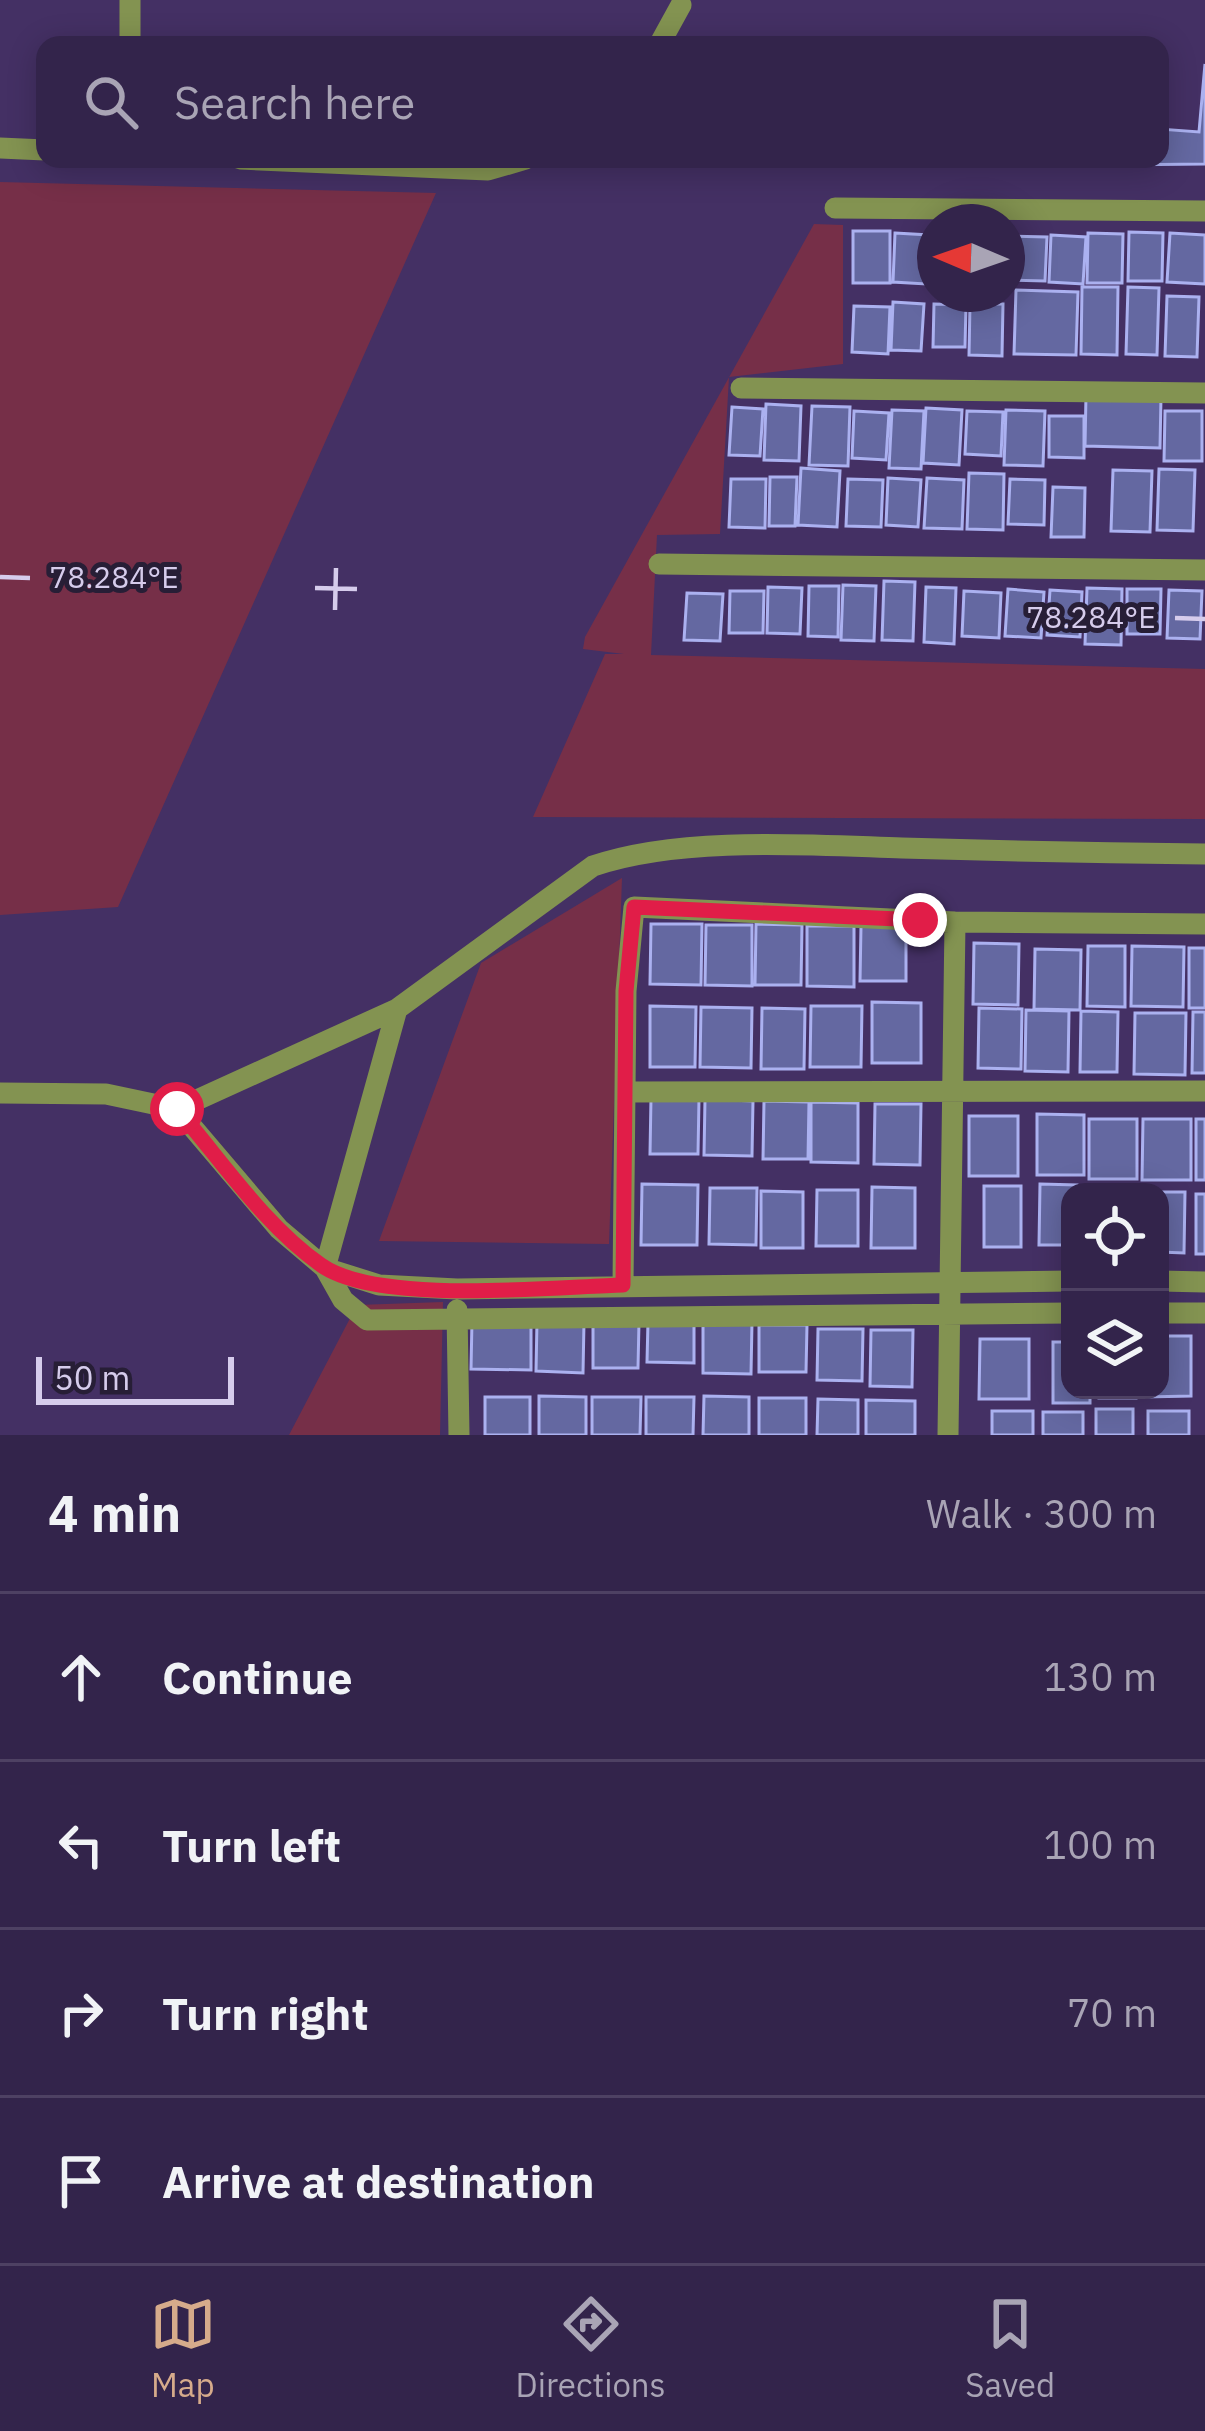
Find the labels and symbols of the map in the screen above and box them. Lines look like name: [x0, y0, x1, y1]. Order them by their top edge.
north arrow: [917, 204, 1025, 312]
text: 78.284°E: [49, 557, 179, 596]
text: 78.284°E: [1026, 597, 1156, 636]
route end: [893, 893, 947, 947]
route start: [150, 1082, 204, 1136]
scale bar: [36, 1351, 234, 1404]

